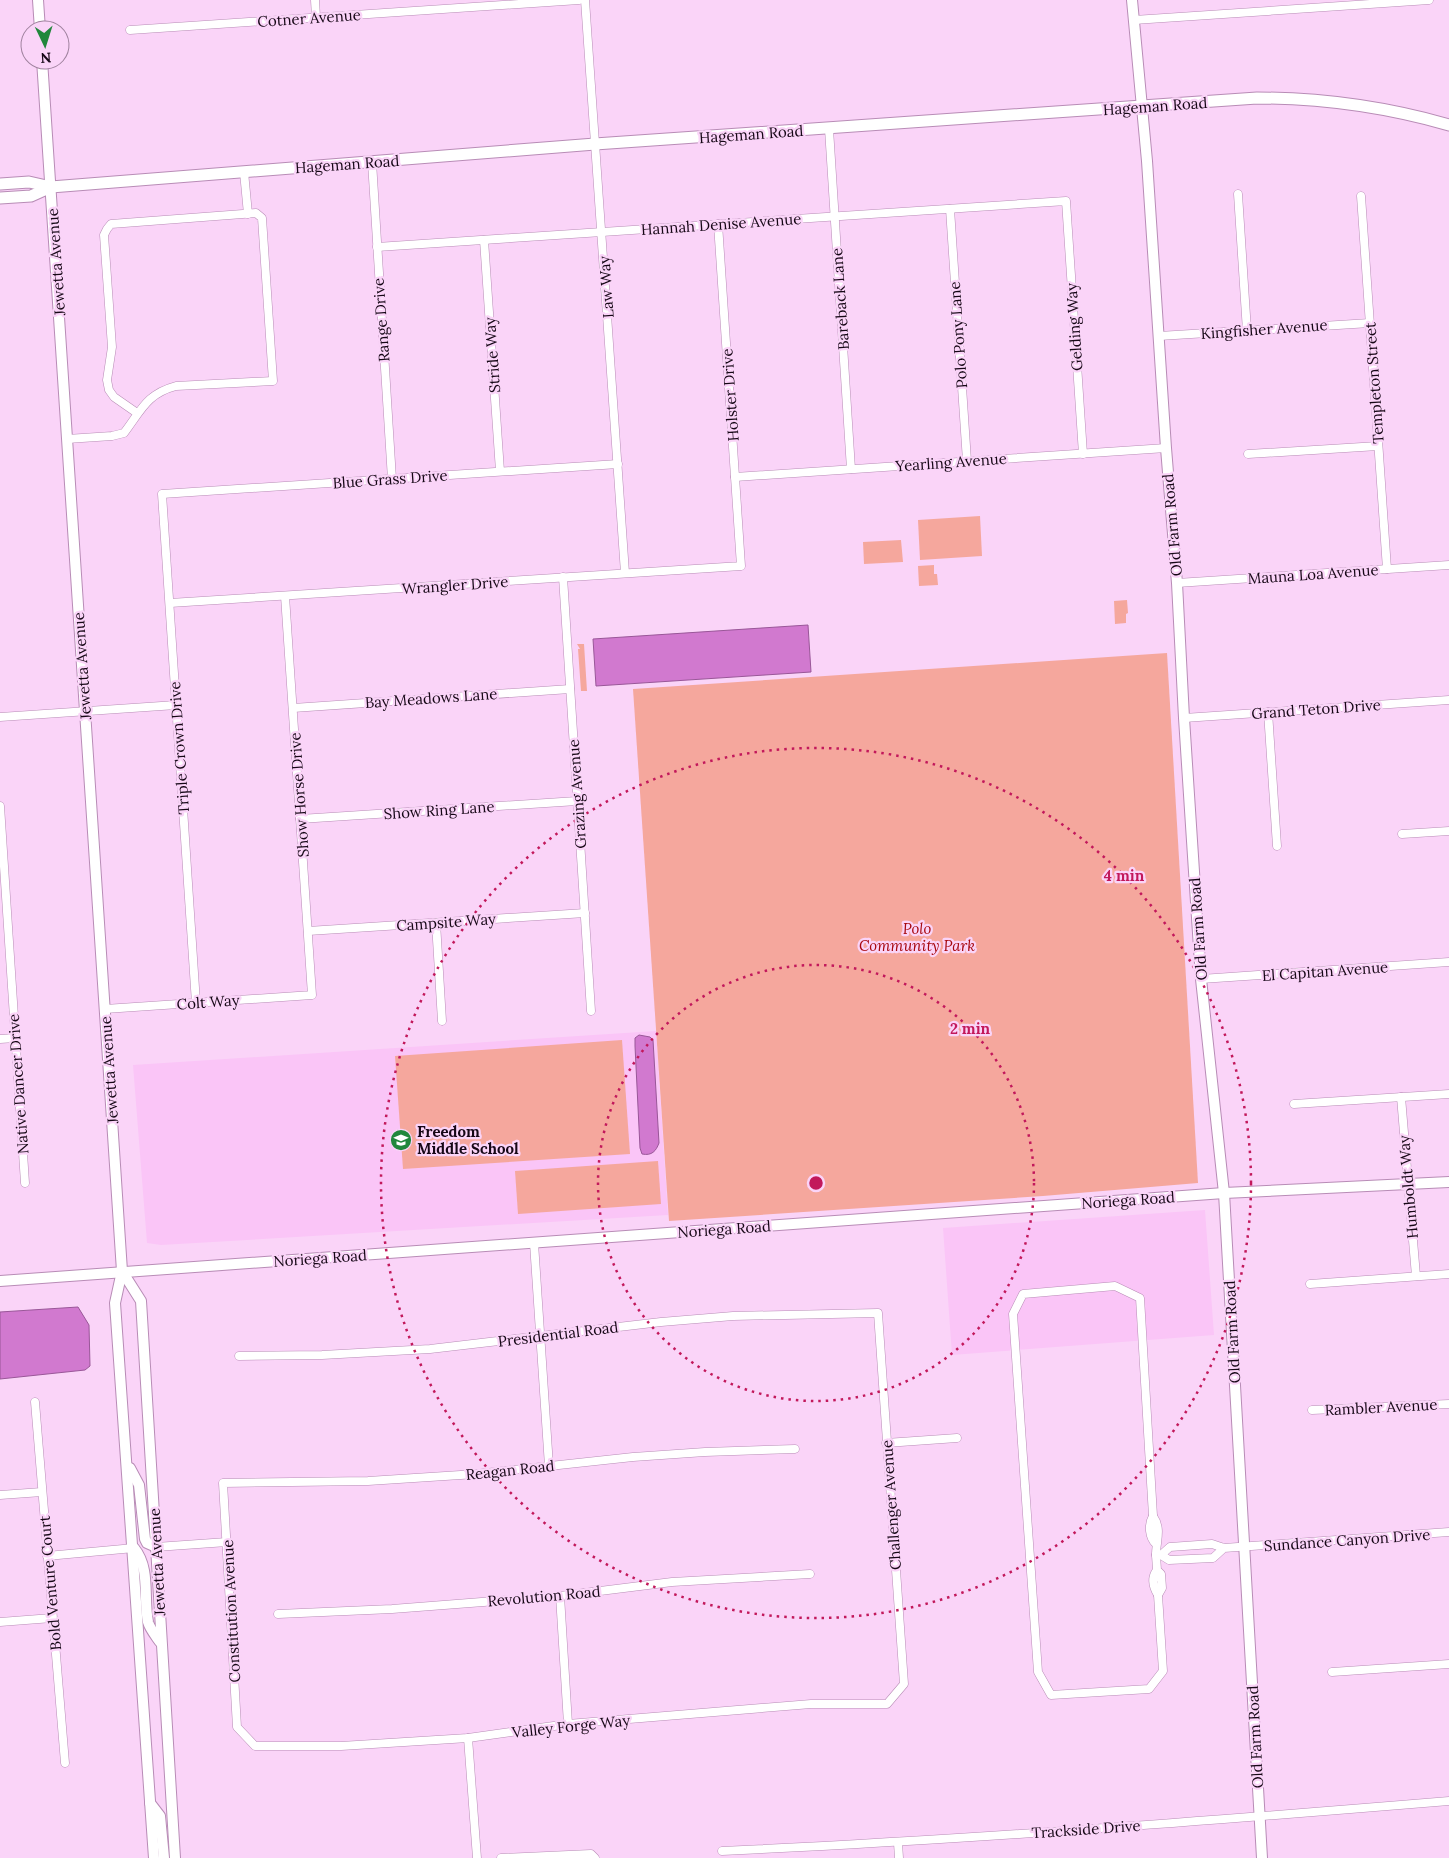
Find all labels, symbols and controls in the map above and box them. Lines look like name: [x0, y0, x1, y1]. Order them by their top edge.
street label: Cotner Avenue: [257, 5, 361, 31]
north arrow: [20, 20, 70, 70]
text: N: [40, 49, 52, 67]
street label: Hageman Road: [1102, 93, 1208, 119]
street label: Hageman Road: [698, 121, 804, 147]
street label: Hageman Road: [294, 151, 400, 177]
street label: Jewetta Avenue: [43, 208, 69, 317]
street label: Hannah Denise Avenue: [640, 209, 802, 239]
street label: Bareback Lane: [827, 247, 853, 351]
street label: Law Way: [594, 255, 618, 319]
street label: Range Drive: [369, 277, 393, 363]
street label: Polo Pony Lane: [945, 281, 971, 389]
street label: Gelding Way: [1061, 282, 1087, 372]
street label: Kingfisher Avenue: [1200, 315, 1328, 343]
street label: Stride Way: [480, 316, 504, 393]
street label: Templeton Street: [1360, 321, 1388, 444]
street label: Holster Drive: [717, 348, 743, 442]
street label: Yearling Avenue: [894, 449, 1007, 475]
street label: Blue Grass Drive: [332, 466, 448, 492]
street label: Old Farm Road: [1158, 473, 1186, 577]
street label: Mauna Loa Avenue: [1247, 560, 1379, 588]
street label: Wrangler Drive: [401, 572, 509, 598]
street label: Jewetta Avenue: [69, 612, 95, 721]
street label: Triple Crown Drive: [165, 681, 193, 815]
street label: Bay Meadows Lane: [364, 684, 498, 712]
street label: Grand Teton Drive: [1251, 695, 1381, 723]
street label: Show Horse Drive: [285, 732, 313, 858]
street label: Grazing Avenue: [564, 739, 590, 849]
street label: Show Ring Lane: [383, 797, 495, 823]
text: 4 min: [1104, 866, 1145, 885]
street label: Old Farm Road: [1185, 877, 1211, 981]
street label: Campsite Way: [396, 909, 496, 935]
park label: Polo Community Park: [859, 919, 975, 955]
street label: El Capitan Avenue: [1261, 957, 1389, 985]
street label: Colt Way: [176, 990, 240, 1014]
street label: Native Dancer Drive: [4, 1013, 32, 1155]
street label: Jewetta Avenue: [96, 1016, 122, 1125]
text: 2 min: [950, 1019, 991, 1038]
place label: Freedom Middle School: [417, 1122, 519, 1158]
school or university icon: Freedom Middle School: [389, 1128, 413, 1152]
street label: Humboldt Way: [1394, 1134, 1422, 1240]
centre of rings: [807, 1174, 825, 1192]
street label: Noriega Road: [1081, 1187, 1175, 1213]
street label: Noriega Road: [677, 1216, 771, 1242]
street label: Noriega Road: [273, 1245, 367, 1271]
street label: Old Farm Road: [1220, 1280, 1244, 1384]
street label: Presidential Road: [497, 1317, 619, 1351]
street label: Rambler Avenue: [1324, 1395, 1438, 1419]
street label: Challenger Avenue: [877, 1439, 905, 1571]
street label: Reagan Road: [465, 1456, 555, 1484]
street label: Jewetta Avenue: [145, 1508, 169, 1617]
street label: Bold Venture Court: [35, 1515, 65, 1651]
street label: Sundance Canyon Drive: [1263, 1525, 1431, 1555]
street label: Constitution Avenue: [218, 1539, 244, 1683]
street label: Revolution Road: [487, 1582, 601, 1610]
street label: Old Farm Road: [1243, 1685, 1267, 1789]
street label: Valley Forge Way: [510, 1710, 631, 1742]
street label: Trackside Drive: [1031, 1816, 1141, 1842]

